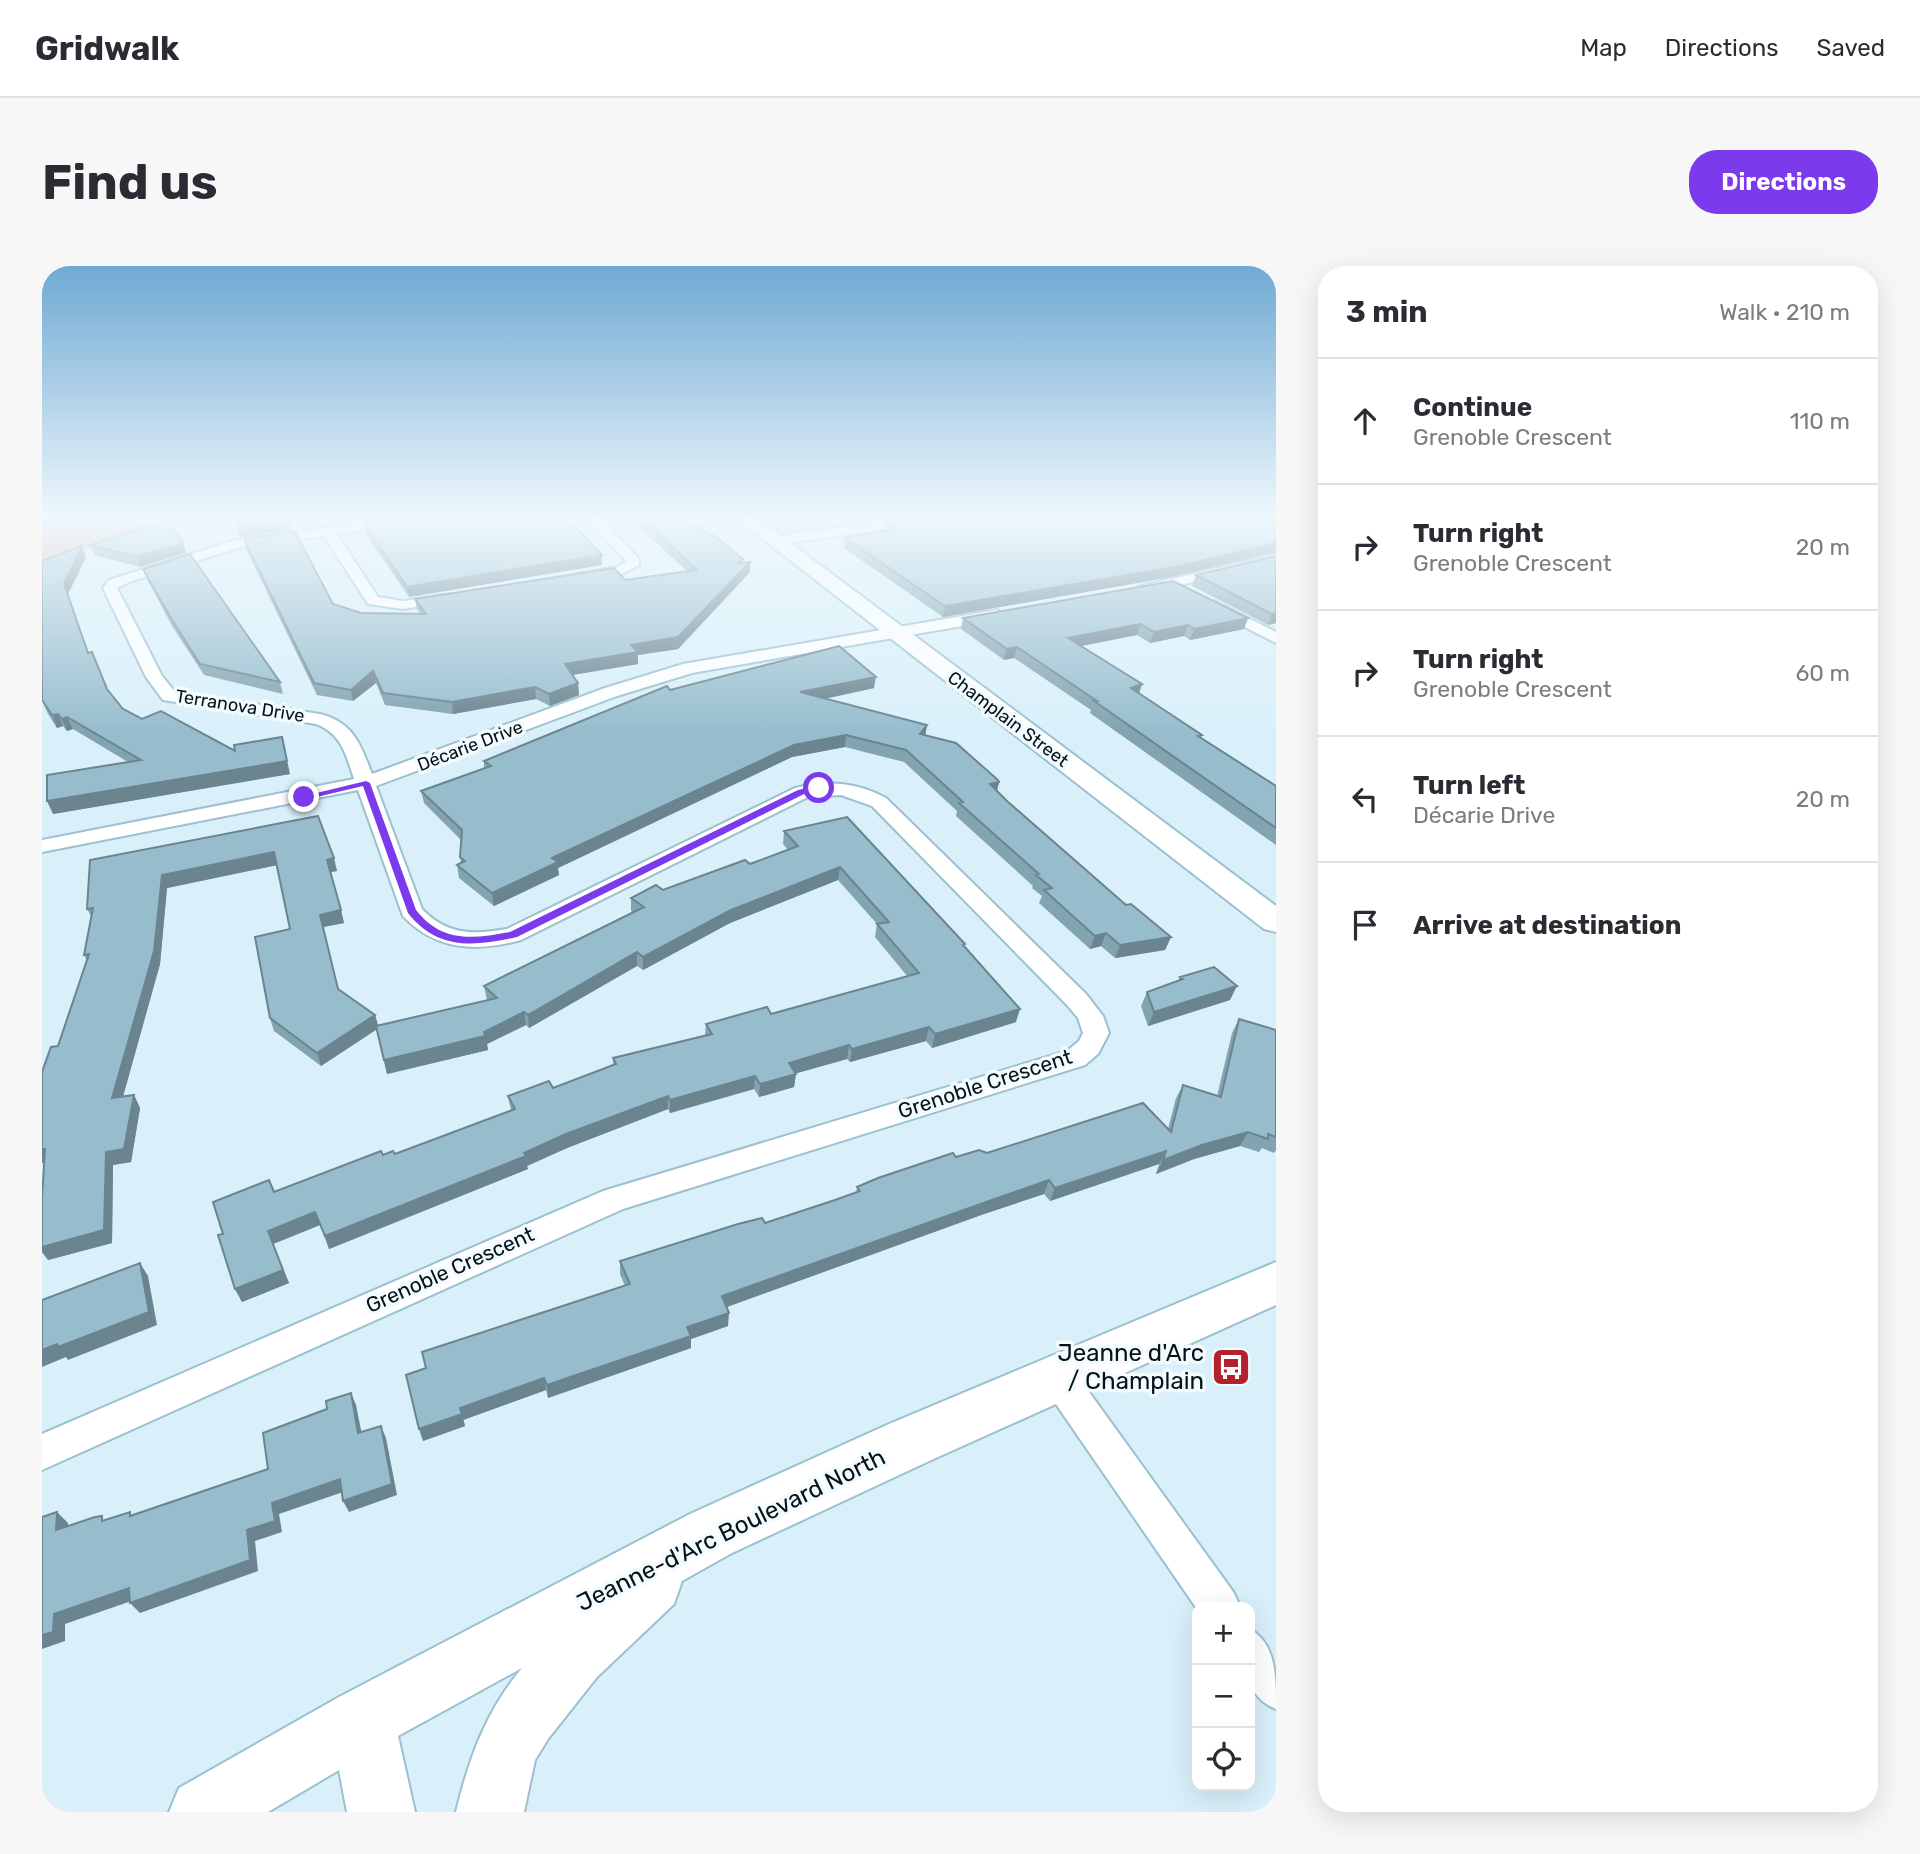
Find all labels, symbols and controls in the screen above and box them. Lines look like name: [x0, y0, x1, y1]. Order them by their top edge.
text: Gridwalk: [35, 29, 179, 68]
text: Map: [1580, 34, 1627, 62]
text: Directions: [1665, 34, 1778, 62]
text: Saved: [1816, 34, 1885, 62]
button: Directions: [1689, 150, 1878, 214]
text: Find us: [42, 153, 218, 211]
text: 3 min: [1346, 294, 1428, 330]
text: Walk · 210 m: [1719, 298, 1850, 326]
text: Continue: [1413, 392, 1532, 423]
icon: ahead: [1346, 402, 1384, 440]
text: 110 m: [1790, 407, 1850, 435]
text: Grenoble Crescent: [1413, 423, 1612, 451]
text: Turn right: [1413, 518, 1543, 549]
icon: right: [1346, 528, 1384, 566]
text: 20 m: [1796, 533, 1850, 561]
text: Grenoble Crescent: [1413, 549, 1612, 577]
text: Turn right: [1413, 644, 1543, 675]
icon: right: [1346, 654, 1384, 692]
text: 60 m: [1795, 659, 1850, 687]
street label: Champlain Street: [943, 666, 1073, 772]
text: Grenoble Crescent: [1413, 675, 1612, 703]
street label: Terranova Drive: [174, 685, 306, 727]
street label: Décarie Drive: [414, 716, 526, 776]
text: Turn left: [1413, 770, 1525, 801]
route start: [803, 772, 834, 803]
icon: left: [1346, 780, 1384, 818]
route end: [288, 781, 319, 812]
text: 20 m: [1796, 785, 1850, 813]
text: Décarie Drive: [1413, 801, 1555, 829]
icon: arrive: [1346, 906, 1384, 944]
text: Arrive at destination: [1413, 910, 1681, 941]
street label: Grenoble Crescent: [895, 1044, 1075, 1123]
street label: Grenoble Crescent: [362, 1221, 538, 1318]
place label: Jeanne d'Arc / Champlain: [1058, 1339, 1204, 1395]
bus stop icon: Jeanne d'Arc / Champlain: [1210, 1346, 1252, 1388]
street label: Jeanne-d'Arc Boulevard North: [572, 1443, 890, 1617]
map controls: [1192, 1602, 1255, 1791]
button: +: [1192, 1602, 1255, 1665]
button: −: [1192, 1665, 1255, 1728]
button: locate: [1192, 1728, 1255, 1791]

